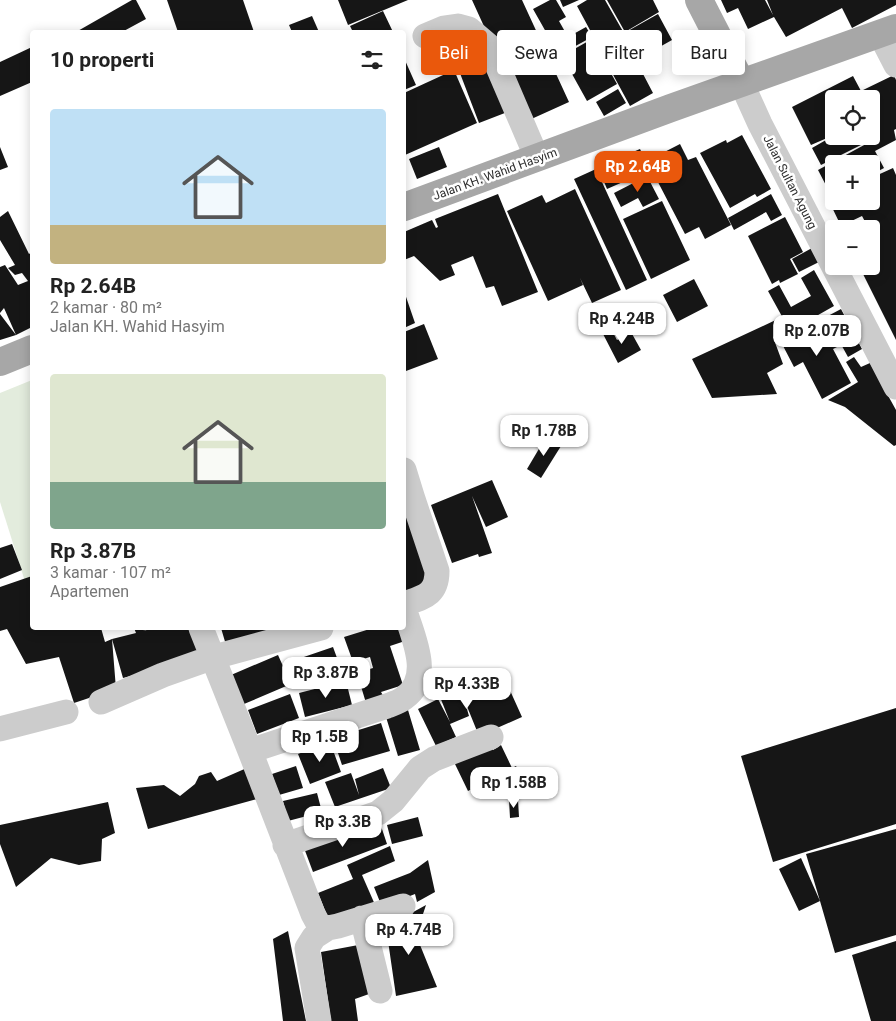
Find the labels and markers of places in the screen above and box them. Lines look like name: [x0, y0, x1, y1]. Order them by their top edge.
pin: Rp 2.64B: [586, 150, 690, 193]
pin: Rp 4.24B: [570, 302, 674, 345]
pin: Rp 2.07B: [765, 314, 869, 357]
pin: Rp 1.78B: [492, 414, 596, 457]
pin: Rp 3.87B: [274, 656, 378, 699]
pin: Rp 4.33B: [415, 668, 519, 710]
pin: Rp 1.5B: [274, 720, 366, 763]
pin: Rp 1.58B: [462, 766, 566, 809]
pin: Rp 3.3B: [297, 806, 389, 848]
pin: Rp 4.74B: [357, 914, 461, 956]

